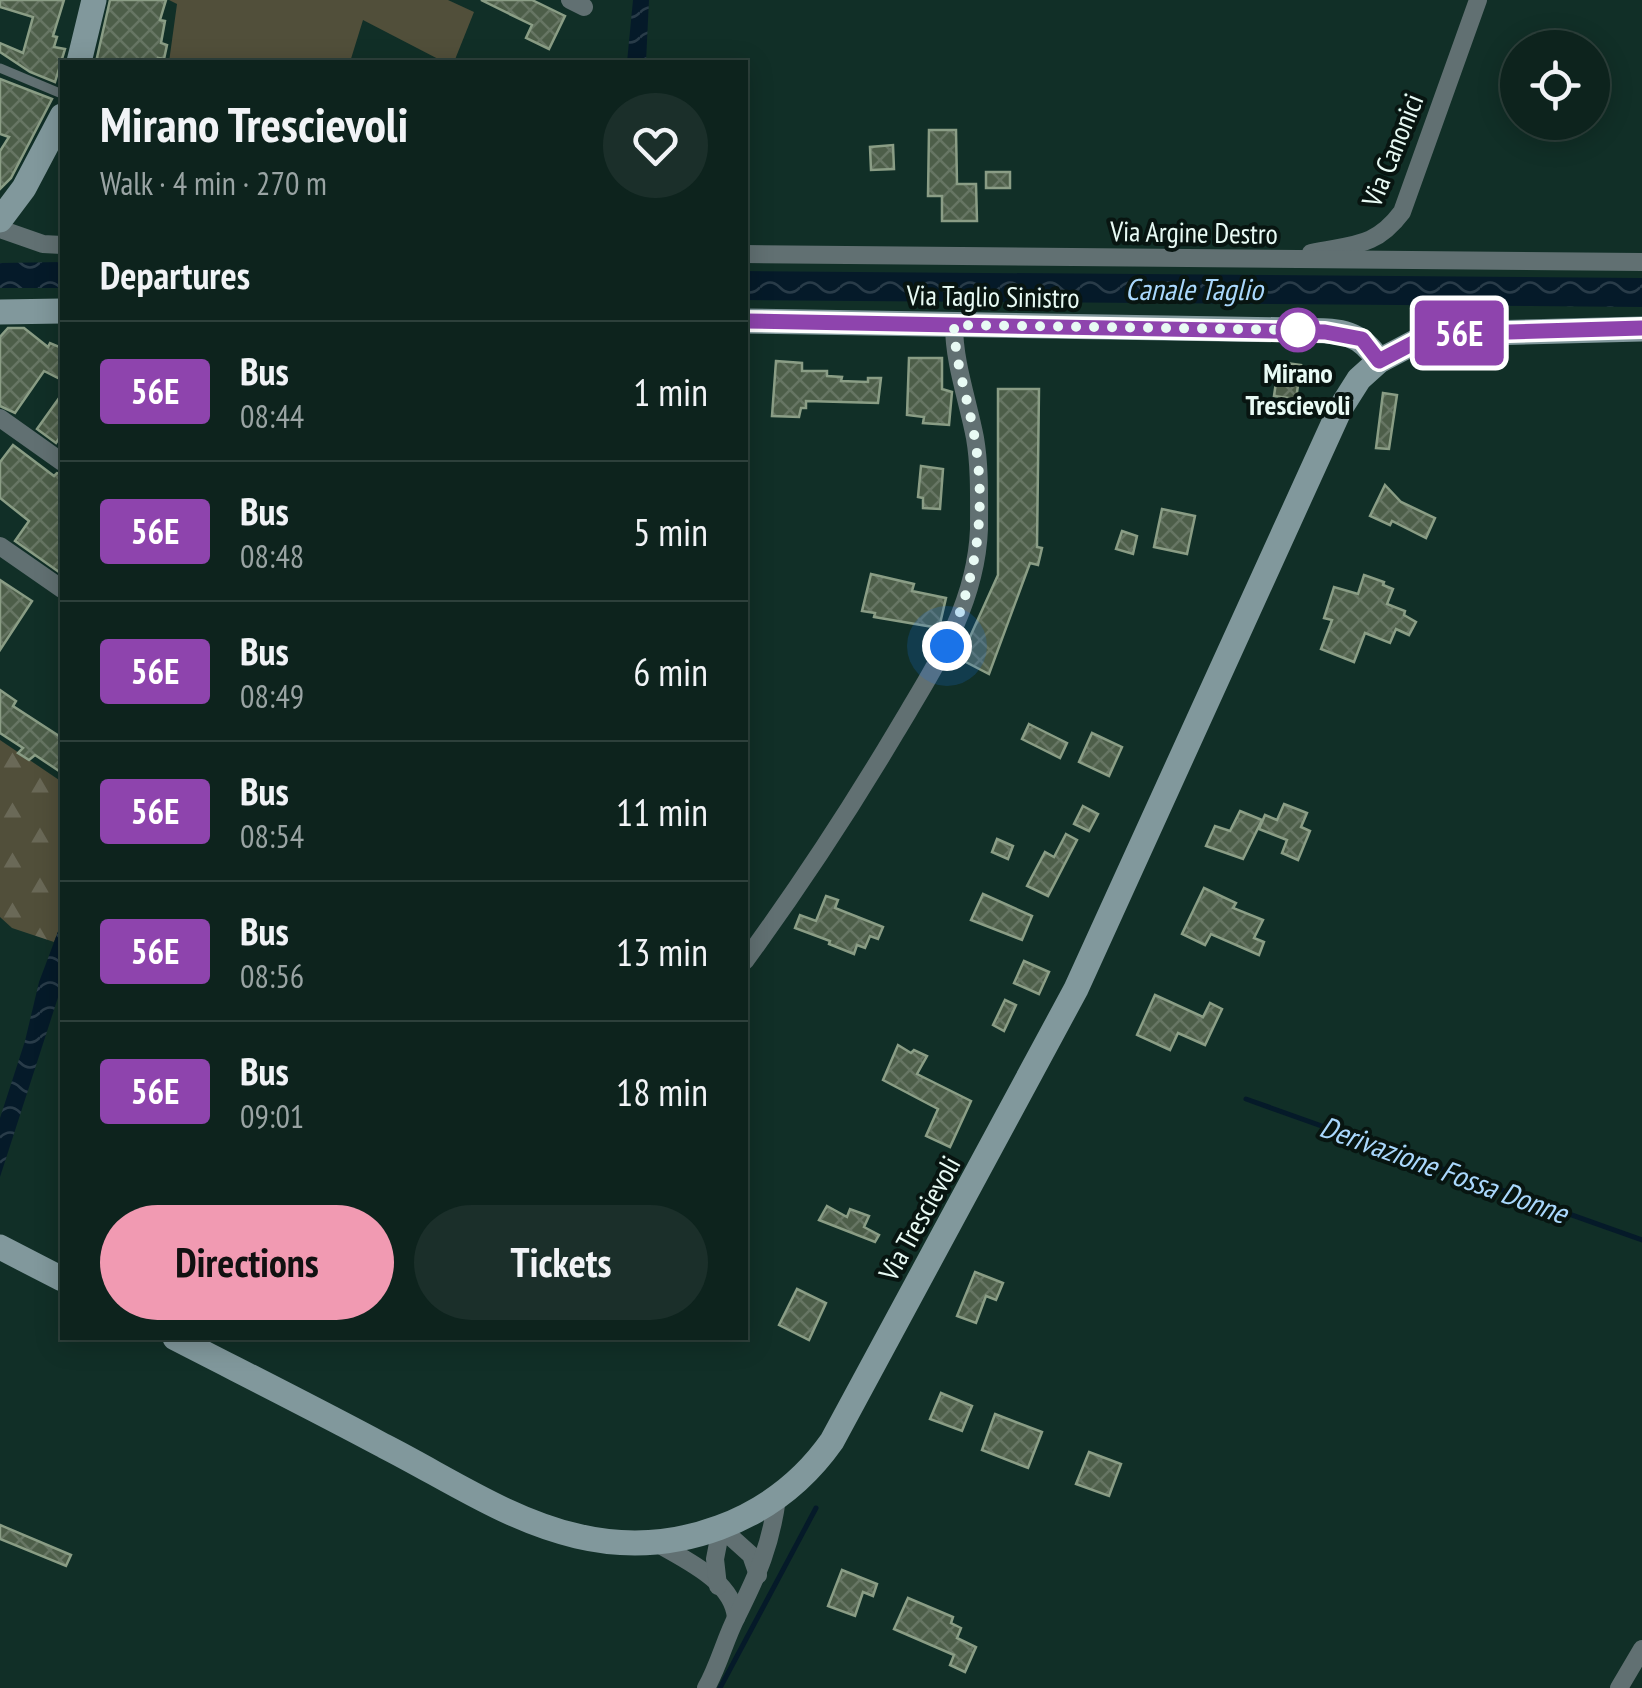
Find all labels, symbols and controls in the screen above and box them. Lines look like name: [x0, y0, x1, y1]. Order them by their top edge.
map controls: [1500, 30, 1610, 140]
button: locate: [1500, 30, 1610, 140]
street label: Via Canonici: [1352, 88, 1431, 213]
text: Mirano Trescievoli: [100, 93, 408, 155]
button: heart: [603, 93, 708, 198]
text: Walk · 4 min · 270 m: [100, 162, 327, 204]
street label: Via Argine Destro: [1109, 212, 1278, 252]
text: Departures: [100, 250, 250, 299]
water label: Canale Taglio: [1125, 269, 1265, 308]
street label: Via Taglio Sinistro: [905, 276, 1080, 316]
line badge: 56E: [1402, 300, 1516, 366]
marker: Mirano Trescievoli: [1277, 309, 1319, 351]
text: 56E: [1435, 310, 1483, 356]
text: Bus: [240, 346, 289, 395]
place label: Mirano Trescievoli: [1245, 354, 1351, 423]
text: 1 min: [633, 367, 708, 416]
text: 56E: [131, 368, 179, 414]
text: 08:44: [240, 395, 304, 437]
text: Bus: [240, 486, 289, 535]
text: 5 min: [633, 507, 708, 556]
text: 56E: [131, 508, 179, 554]
text: 08:48: [240, 535, 304, 577]
your location: [922, 621, 972, 671]
text: Bus: [240, 626, 289, 675]
text: 6 min: [633, 647, 708, 696]
text: 56E: [131, 648, 179, 694]
text: 08:49: [240, 675, 304, 717]
text: Bus: [240, 766, 289, 815]
text: 11 min: [616, 787, 708, 836]
text: 56E: [131, 788, 179, 834]
text: 08:54: [240, 815, 304, 857]
text: Bus: [240, 906, 289, 955]
text: 13 min: [616, 927, 708, 976]
text: 56E: [131, 928, 179, 974]
text: 08:56: [240, 955, 304, 997]
text: Bus: [240, 1046, 289, 1095]
text: 18 min: [616, 1067, 708, 1116]
text: 56E: [131, 1068, 179, 1114]
text: 09:01: [240, 1095, 304, 1137]
water label: Derivazione Fossa Donne: [1315, 1106, 1574, 1232]
street label: Via Trescievoli: [869, 1149, 968, 1288]
button: Directions: [100, 1205, 394, 1320]
button: Tickets: [414, 1205, 708, 1320]

